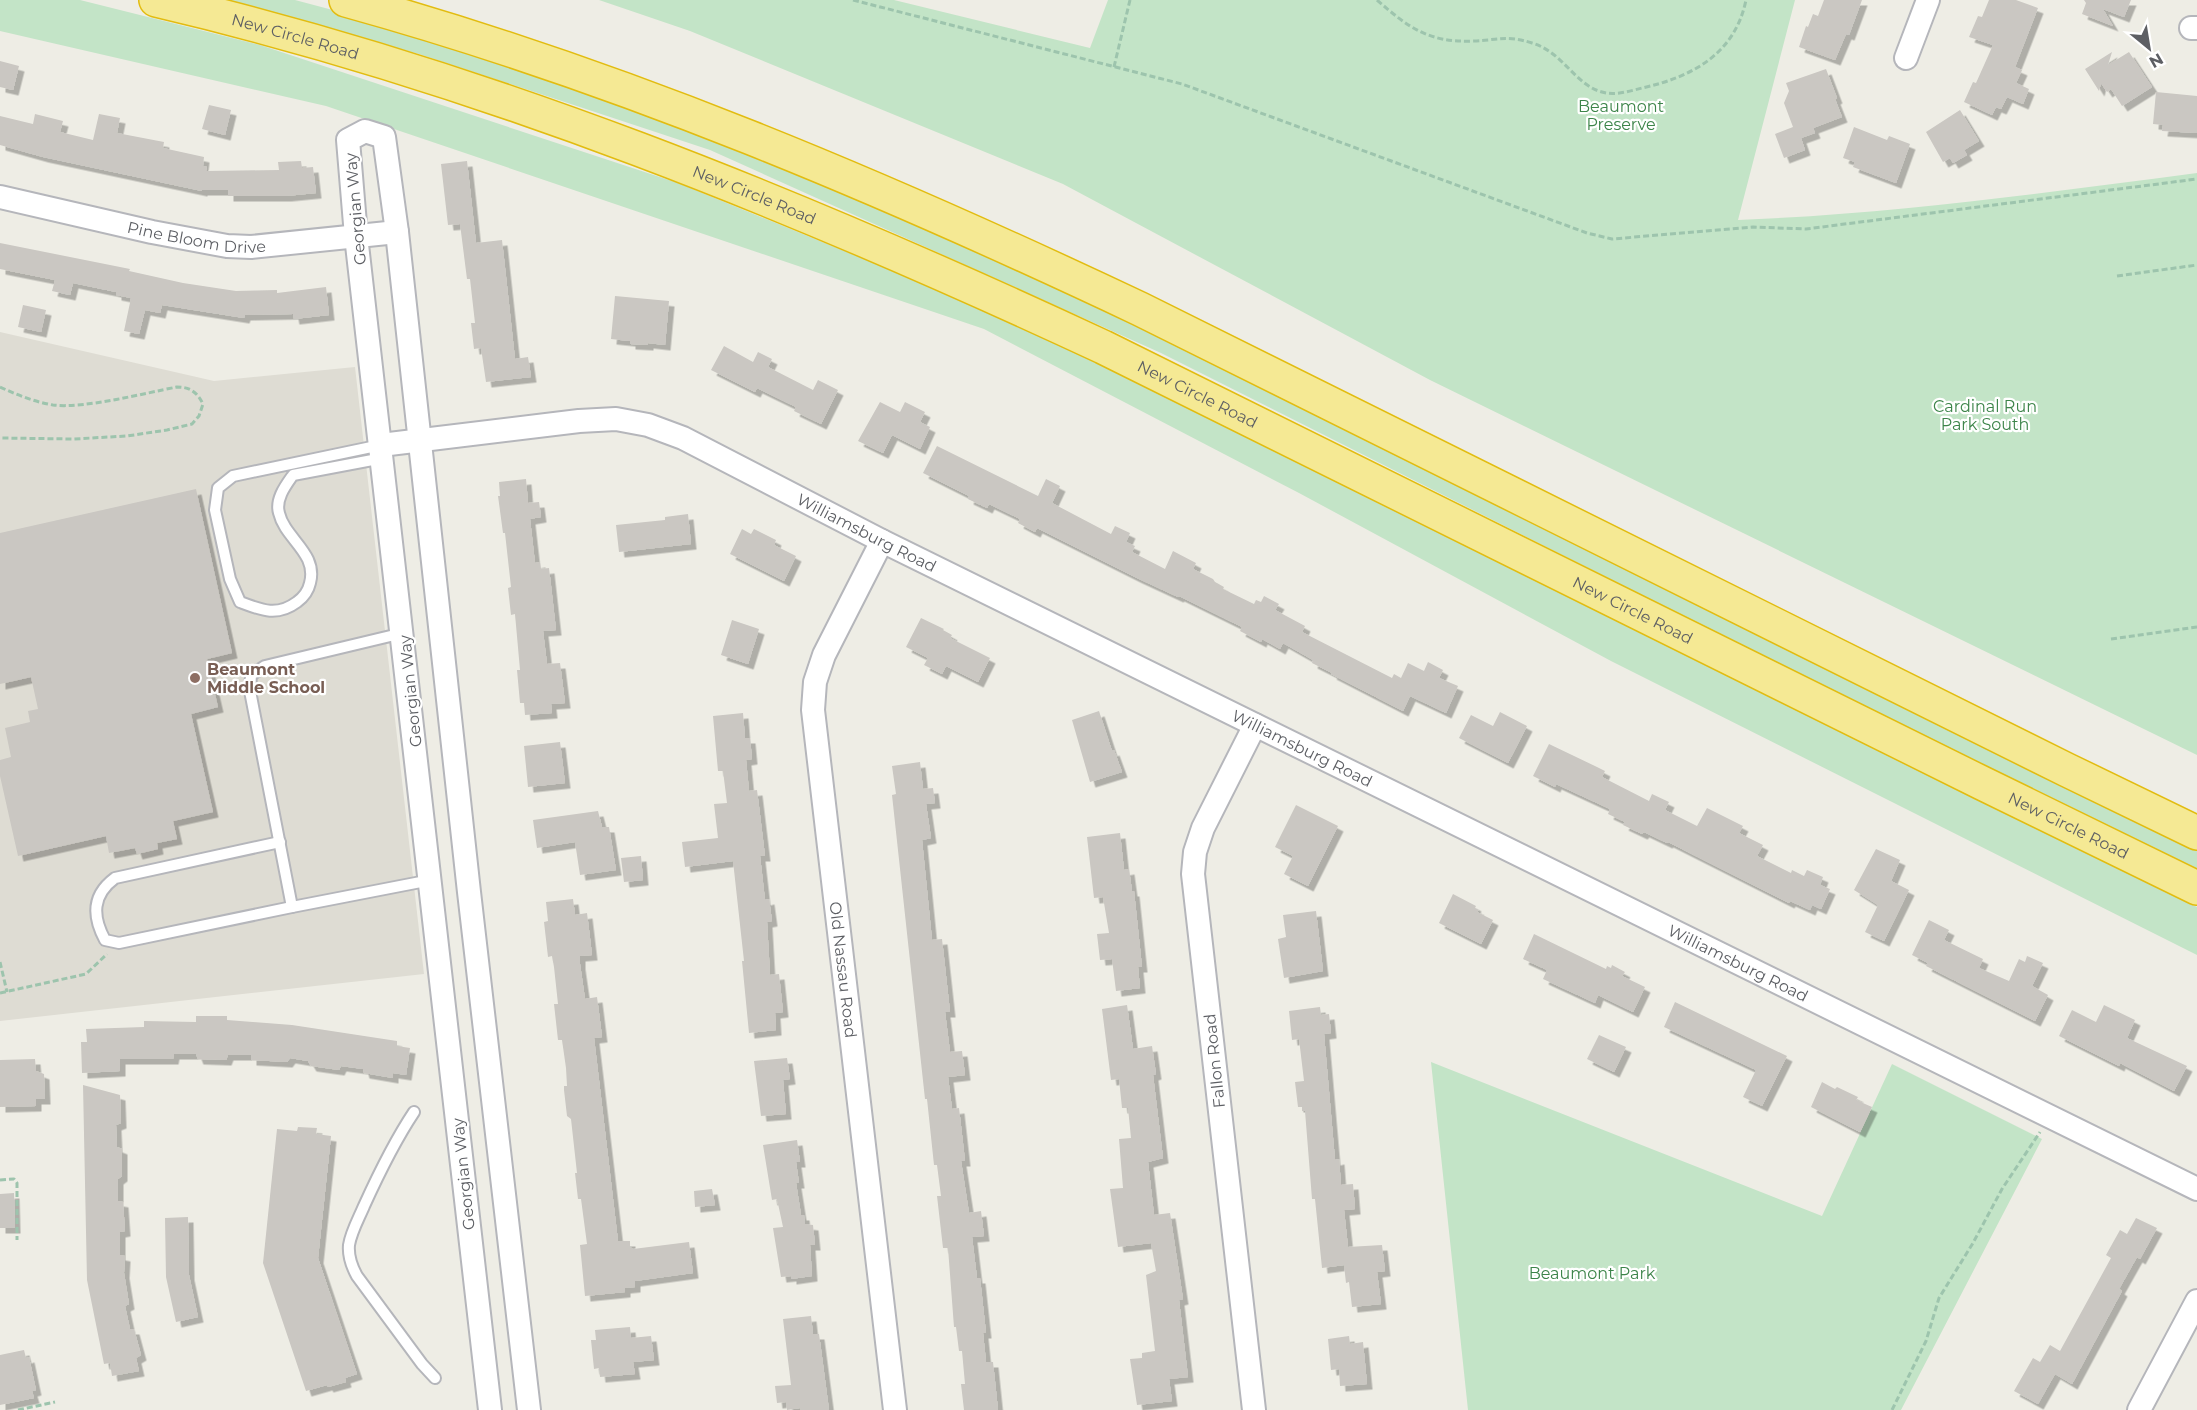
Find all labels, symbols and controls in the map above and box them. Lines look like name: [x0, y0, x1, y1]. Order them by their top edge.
street label: New Circle Road: [229, 10, 361, 64]
north arrow: [2119, 18, 2179, 78]
text: N: [2146, 49, 2167, 72]
park label: Beaumont Preserve: [1578, 97, 1664, 134]
street label: Georgian Way: [341, 152, 370, 266]
street label: New Circle Road: [690, 162, 819, 229]
street label: Pine Bloom Drive: [125, 218, 267, 257]
street label: New Circle Road: [1134, 357, 1261, 432]
park label: Cardinal Run Park South: [1933, 397, 2037, 434]
street label: Williamsburg Road: [794, 490, 939, 576]
street label: New Circle Road: [1570, 573, 1696, 648]
street label: Georgian Way: [395, 634, 426, 748]
place label: Beaumont Middle School: [207, 660, 325, 697]
marker: Beaumont Middle School: [188, 671, 202, 685]
street label: Williamsburg Road: [1229, 706, 1375, 791]
street label: New Circle Road: [2005, 788, 2132, 863]
street label: Old Nassau Road: [826, 901, 860, 1039]
street label: Williamsburg Road: [1665, 921, 1811, 1006]
street label: Fallon Road: [1200, 1013, 1229, 1109]
street label: Georgian Way: [448, 1117, 479, 1231]
park label: Beaumont Park: [1529, 1264, 1656, 1283]

